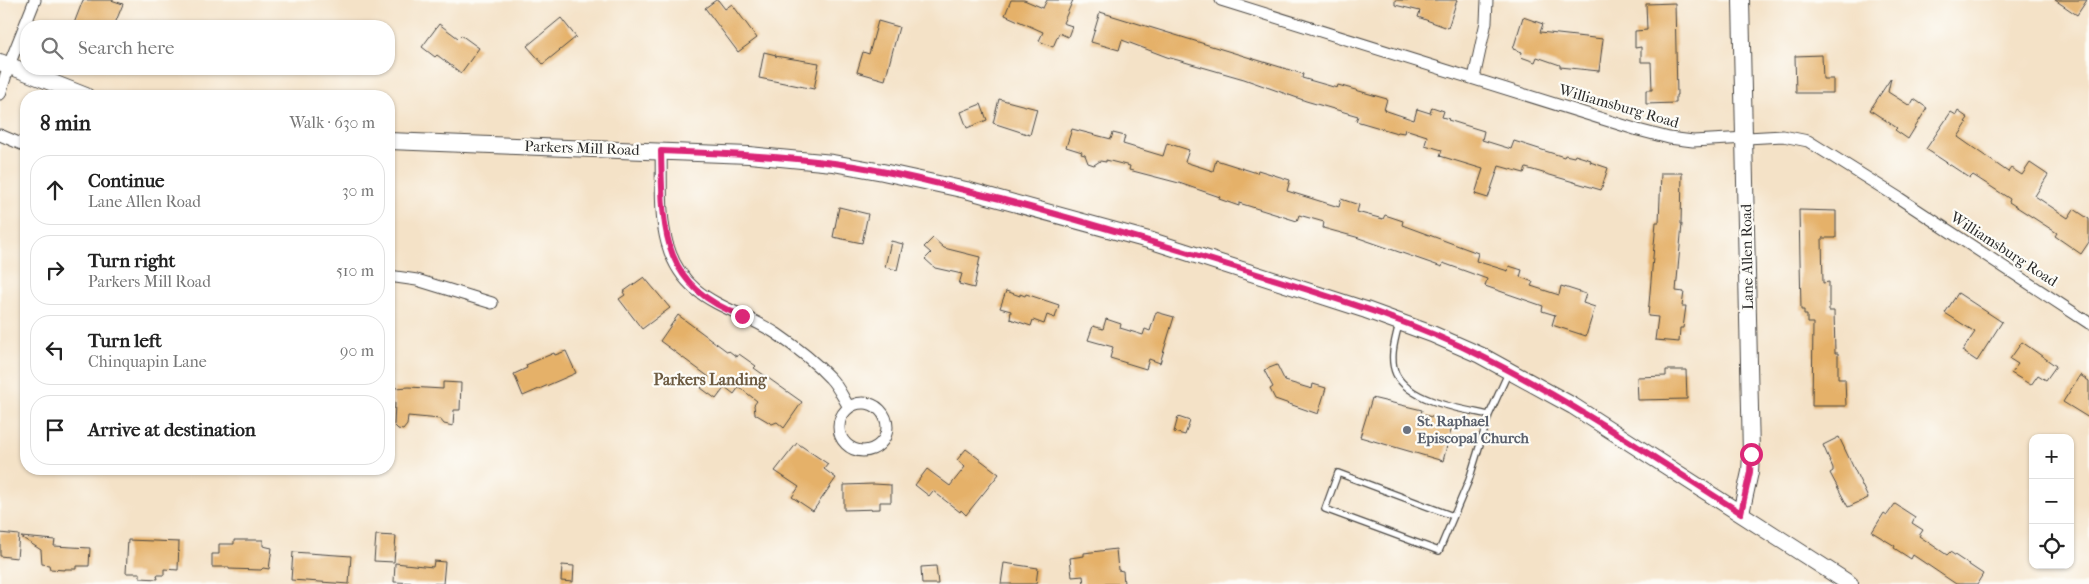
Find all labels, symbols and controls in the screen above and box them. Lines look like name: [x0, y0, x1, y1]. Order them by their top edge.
search box: [20, 20, 395, 75]
icon: search: [38, 34, 66, 62]
text: Search here: [78, 37, 174, 59]
street label: Williamsburg Road: [1556, 80, 1682, 132]
text: 8 min: [40, 111, 91, 135]
text: Walk · 630 m: [289, 113, 375, 132]
street label: Parkers Mill Road: [524, 137, 641, 159]
text: Continue: [88, 170, 164, 192]
icon: ahead: [41, 176, 69, 204]
text: 30 m: [342, 181, 374, 200]
text: Lane Allen Road: [88, 192, 201, 211]
street label: Lane Allen Road: [1737, 203, 1757, 310]
street label: Williamsburg Road: [1946, 207, 2062, 291]
text: Turn right: [88, 250, 175, 272]
icon: right: [41, 256, 69, 284]
text: 510 m: [336, 261, 374, 280]
text: Parkers Mill Road: [88, 272, 211, 291]
route end: [731, 305, 754, 328]
text: Turn left: [88, 330, 162, 352]
icon: left: [41, 336, 69, 364]
text: 90 m: [340, 341, 374, 360]
text: Chinquapin Lane: [88, 352, 207, 371]
district label: Parkers Landing: [653, 370, 767, 390]
place label: St. Raphael Episcopal Church: [1417, 412, 1530, 447]
icon: arrive: [41, 416, 69, 444]
text: Arrive at destination: [88, 419, 256, 441]
marker: St. Raphael Episcopal Church: [1401, 424, 1413, 436]
map controls: [2029, 434, 2074, 569]
button: +: [2029, 434, 2074, 479]
route start: [1740, 443, 1763, 466]
button: −: [2029, 479, 2074, 524]
button: locate: [2029, 524, 2074, 569]

